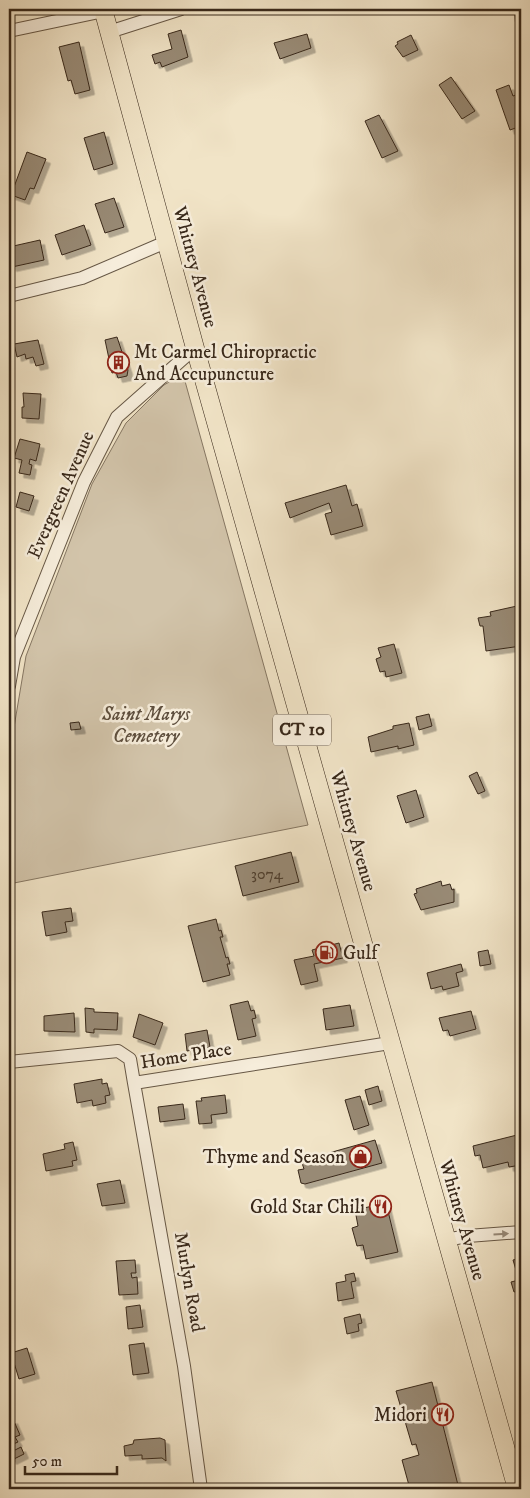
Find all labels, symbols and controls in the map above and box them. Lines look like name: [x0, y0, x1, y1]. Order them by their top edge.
street label: Whitney Avenue: [168, 203, 222, 330]
place label: Mt Carmel Chiropractic And Accupuncture: [134, 341, 317, 386]
building icon: Mt Carmel Chiropractic And Accupuncture: [106, 351, 130, 375]
street label: Evergreen Avenue: [23, 428, 99, 562]
park label: Saint Marys Cemetery: [101, 703, 191, 748]
road number: CT 10: [273, 714, 331, 746]
street label: Whitney Avenue: [325, 767, 381, 894]
house number: 3074: [251, 864, 284, 884]
fuel station icon: Gulf: [315, 941, 339, 965]
place label: Gulf: [343, 942, 380, 965]
street label: Home Place: [139, 1037, 233, 1075]
shop icon: Thyme and Season: [349, 1145, 373, 1169]
place label: Thyme and Season: [203, 1146, 345, 1169]
street label: Whitney Avenue: [434, 1156, 490, 1283]
restaurant icon: Gold Star Chili: [369, 1195, 393, 1219]
place label: Gold Star Chili: [250, 1196, 365, 1219]
one-way arrow: [493, 1229, 509, 1237]
street label: Murlyn Road: [169, 1230, 209, 1334]
restaurant icon: Midori: [431, 1403, 455, 1427]
place label: Midori: [374, 1404, 427, 1427]
scale bar: [25, 1443, 118, 1475]
text: 50 m: [32, 1452, 62, 1471]

